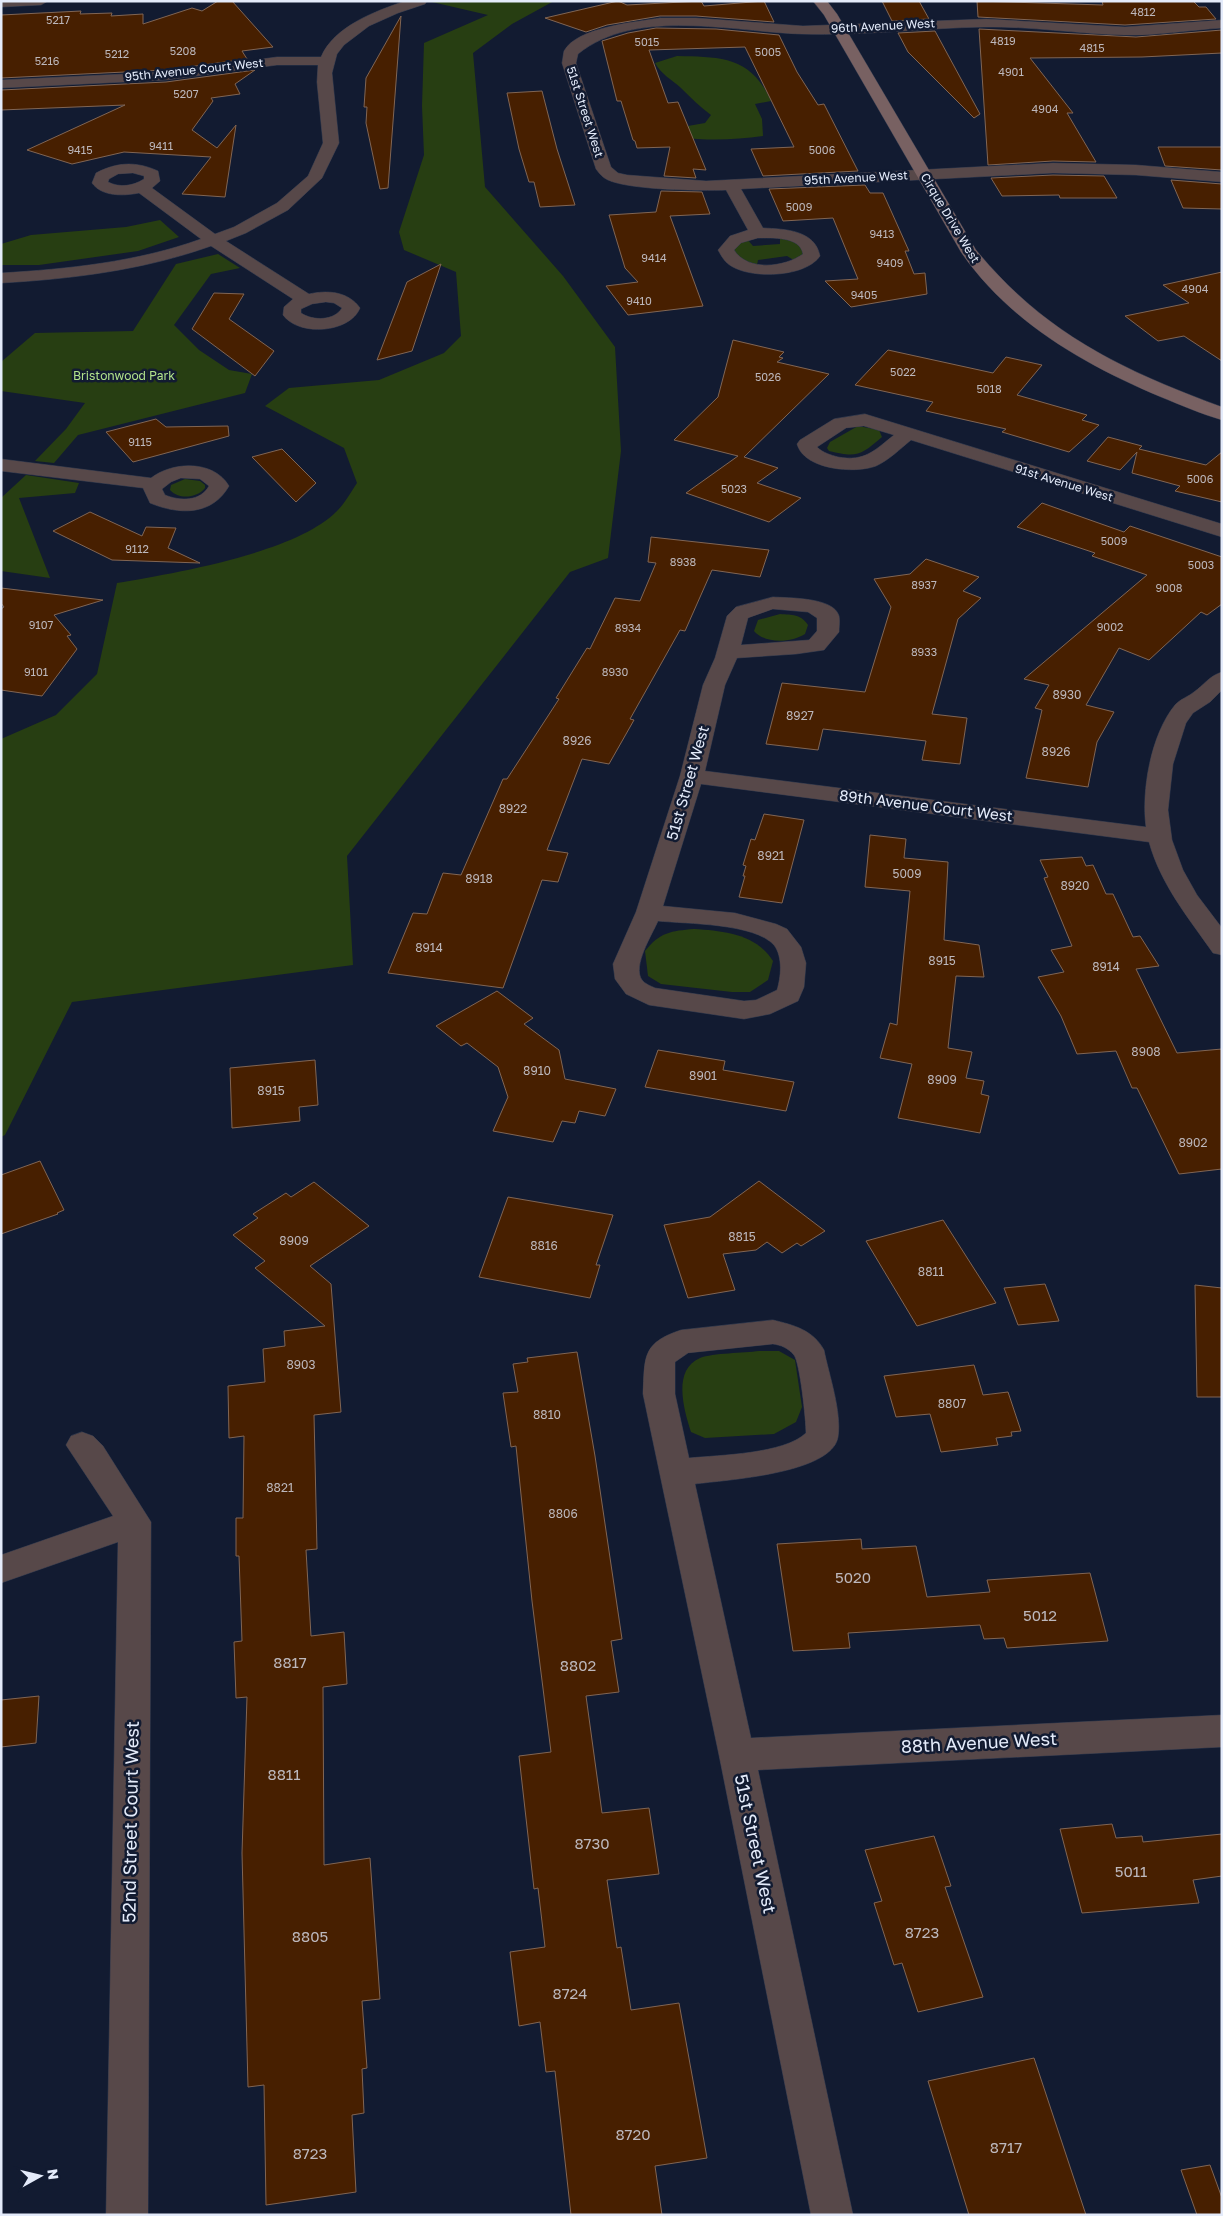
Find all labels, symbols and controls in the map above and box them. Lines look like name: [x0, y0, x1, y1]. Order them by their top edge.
house number: 4812: [1130, 5, 1156, 18]
house number: 5217: [46, 13, 70, 26]
street label: 96th Avenue West: [831, 15, 936, 36]
house number: 4819: [990, 34, 1016, 47]
house number: 5015: [635, 35, 659, 48]
house number: 4815: [1079, 41, 1105, 54]
house number: 5208: [170, 44, 196, 57]
house number: 5005: [755, 45, 781, 58]
house number: 5212: [105, 47, 129, 60]
house number: 5216: [35, 54, 60, 67]
street label: 95th Avenue Court West: [124, 55, 264, 84]
street label: 51st Street West: [564, 65, 607, 159]
house number: 4901: [998, 65, 1024, 78]
house number: 5207: [173, 87, 199, 100]
house number: 4904: [1032, 102, 1059, 115]
house number: 9411: [149, 139, 173, 152]
house number: 9415: [67, 143, 93, 156]
house number: 5006: [809, 143, 836, 156]
street label: 95th Avenue West: [804, 167, 908, 188]
street label: Cirque Drive West: [918, 170, 983, 266]
house number: 5009: [786, 200, 812, 213]
house number: 9413: [869, 227, 895, 240]
house number: 9414: [641, 251, 667, 264]
house number: 9409: [877, 256, 903, 269]
house number: 4904: [1182, 282, 1209, 295]
house number: 9405: [851, 288, 877, 301]
house number: 9410: [626, 294, 652, 307]
house number: 5022: [890, 365, 916, 378]
park label: Bristonwood Park: [73, 368, 175, 383]
house number: 5026: [755, 370, 781, 383]
house number: 5018: [976, 382, 1002, 395]
house number: 9115: [128, 435, 152, 448]
street label: 91st Avenue West: [1013, 460, 1115, 505]
house number: 5006: [1187, 472, 1214, 485]
house number: 5023: [721, 482, 747, 495]
house number: 5009: [1101, 534, 1127, 547]
house number: 9112: [125, 542, 149, 555]
house number: 8938: [670, 555, 697, 568]
house number: 5003: [1188, 558, 1214, 571]
house number: 8937: [911, 578, 937, 591]
house number: 9008: [1155, 581, 1183, 594]
house number: 9107: [29, 618, 53, 631]
house number: 9002: [1097, 620, 1123, 633]
house number: 8934: [615, 621, 642, 634]
house number: 8933: [911, 645, 937, 658]
house number: 9101: [24, 665, 48, 678]
house number: 8930: [602, 665, 628, 678]
house number: 8930: [1052, 687, 1082, 702]
house number: 8927: [786, 708, 814, 723]
street label: 51st Street West: [662, 723, 712, 842]
house number: 8926: [563, 733, 591, 748]
house number: 8926: [1042, 744, 1070, 759]
street label: 89th Avenue Court West: [838, 785, 1014, 825]
house number: 8922: [499, 801, 527, 816]
house number: 8921: [757, 848, 785, 863]
house number: 5009: [892, 866, 922, 881]
house number: 8918: [465, 871, 493, 886]
house number: 8920: [1061, 878, 1089, 893]
house number: 8914: [415, 940, 443, 955]
house number: 8915: [928, 953, 956, 968]
house number: 8914: [1092, 959, 1120, 974]
house number: 8908: [1131, 1044, 1161, 1059]
house number: 8910: [523, 1063, 551, 1078]
house number: 8901: [689, 1068, 717, 1083]
house number: 8909: [927, 1072, 957, 1087]
house number: 8915: [257, 1083, 285, 1098]
house number: 8902: [1179, 1135, 1208, 1150]
house number: 8815: [728, 1229, 756, 1244]
house number: 8909: [279, 1233, 309, 1248]
house number: 8816: [530, 1238, 558, 1253]
house number: 8811: [918, 1264, 944, 1279]
house number: 8903: [286, 1357, 316, 1372]
house number: 8807: [938, 1396, 966, 1411]
house number: 8810: [533, 1407, 561, 1422]
house number: 8821: [266, 1480, 294, 1495]
house number: 8806: [548, 1506, 578, 1521]
house number: 5020: [835, 1568, 871, 1586]
house number: 5012: [1023, 1606, 1057, 1624]
house number: 8817: [273, 1653, 307, 1671]
house number: 8802: [560, 1656, 596, 1674]
street label: 52nd Street Court West: [117, 1721, 143, 1923]
street label: 88th Avenue West: [900, 1727, 1058, 1757]
house number: 8811: [268, 1765, 300, 1783]
street label: 51st Street West: [730, 1772, 781, 1915]
house number: 8730: [574, 1834, 610, 1852]
house number: 5011: [1115, 1862, 1147, 1880]
house number: 8723: [905, 1923, 939, 1941]
house number: 8805: [292, 1927, 328, 1945]
house number: 8724: [553, 1984, 587, 2002]
house number: 8720: [615, 2125, 651, 2143]
house number: 8717: [990, 2138, 1022, 2156]
house number: 8723: [293, 2144, 327, 2162]
north arrow: [15, 2151, 65, 2201]
text: N: [44, 2168, 63, 2181]

